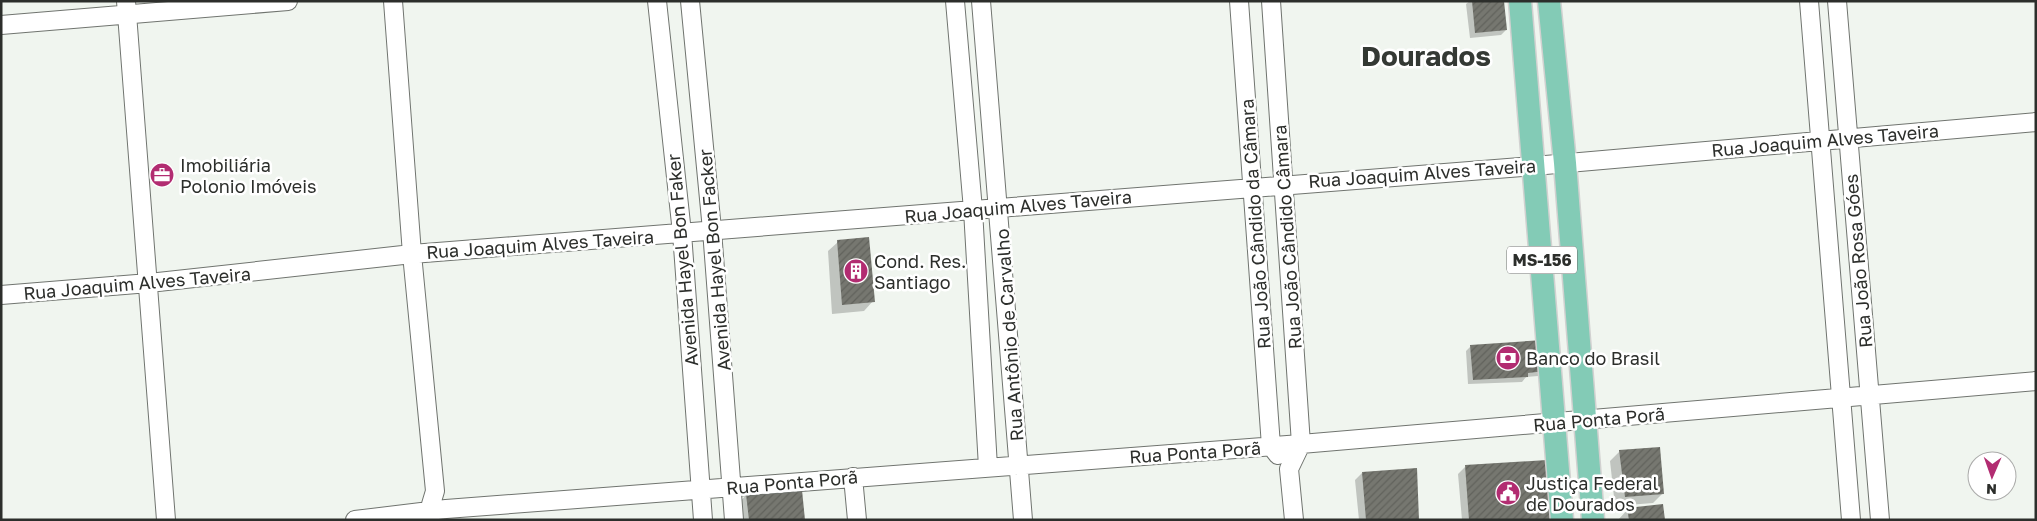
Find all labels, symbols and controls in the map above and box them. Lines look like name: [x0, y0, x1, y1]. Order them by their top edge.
district label: Dourados: [1361, 39, 1491, 72]
street label: Rua João Cândido da Câmara: [1235, 98, 1275, 350]
street label: Rua Joaquim Alves Taveira: [1710, 119, 1940, 161]
street label: Rua João Cândido Câmara: [1268, 124, 1306, 350]
street label: Avenida Hayel Bon Facker: [693, 148, 735, 372]
street label: Avenida Hayel Bon Faker: [662, 153, 702, 367]
place label: Imobiliária Polonio Imóveis: [180, 154, 317, 197]
street label: Rua Joaquim Alves Taveira: [1307, 154, 1537, 192]
office icon: Imobiliária Polonio Imóveis: [149, 162, 175, 188]
street label: Rua João Rosa Góes: [1839, 173, 1877, 349]
street label: Rua Joaquim Alves Taveira: [903, 185, 1133, 227]
street label: Rua Joaquim Alves Taveira: [425, 225, 655, 263]
street label: Rua Antônio de Carvalho: [991, 228, 1027, 442]
road number: MS-156: [1507, 246, 1577, 274]
place label: Cond. Res. Santiago: [874, 250, 967, 293]
building icon: Cond. Res. Santiago: [843, 258, 869, 284]
street label: Rua Joaquim Alves Taveira: [22, 262, 252, 304]
bank icon: Banco do Brasil: [1495, 345, 1521, 371]
place label: Banco do Brasil: [1526, 347, 1660, 369]
street label: Rua Ponta Porã: [1532, 402, 1666, 436]
street label: Rua Ponta Porã: [1128, 436, 1262, 468]
north arrow: [1967, 451, 2017, 501]
street label: Rua Ponta Porã: [725, 465, 859, 499]
place label: Justiça Federal de Dourados: [1526, 472, 1658, 515]
public building icon: Justiça Federal de Dourados: [1495, 480, 1521, 506]
text: N: [1986, 481, 1997, 498]

